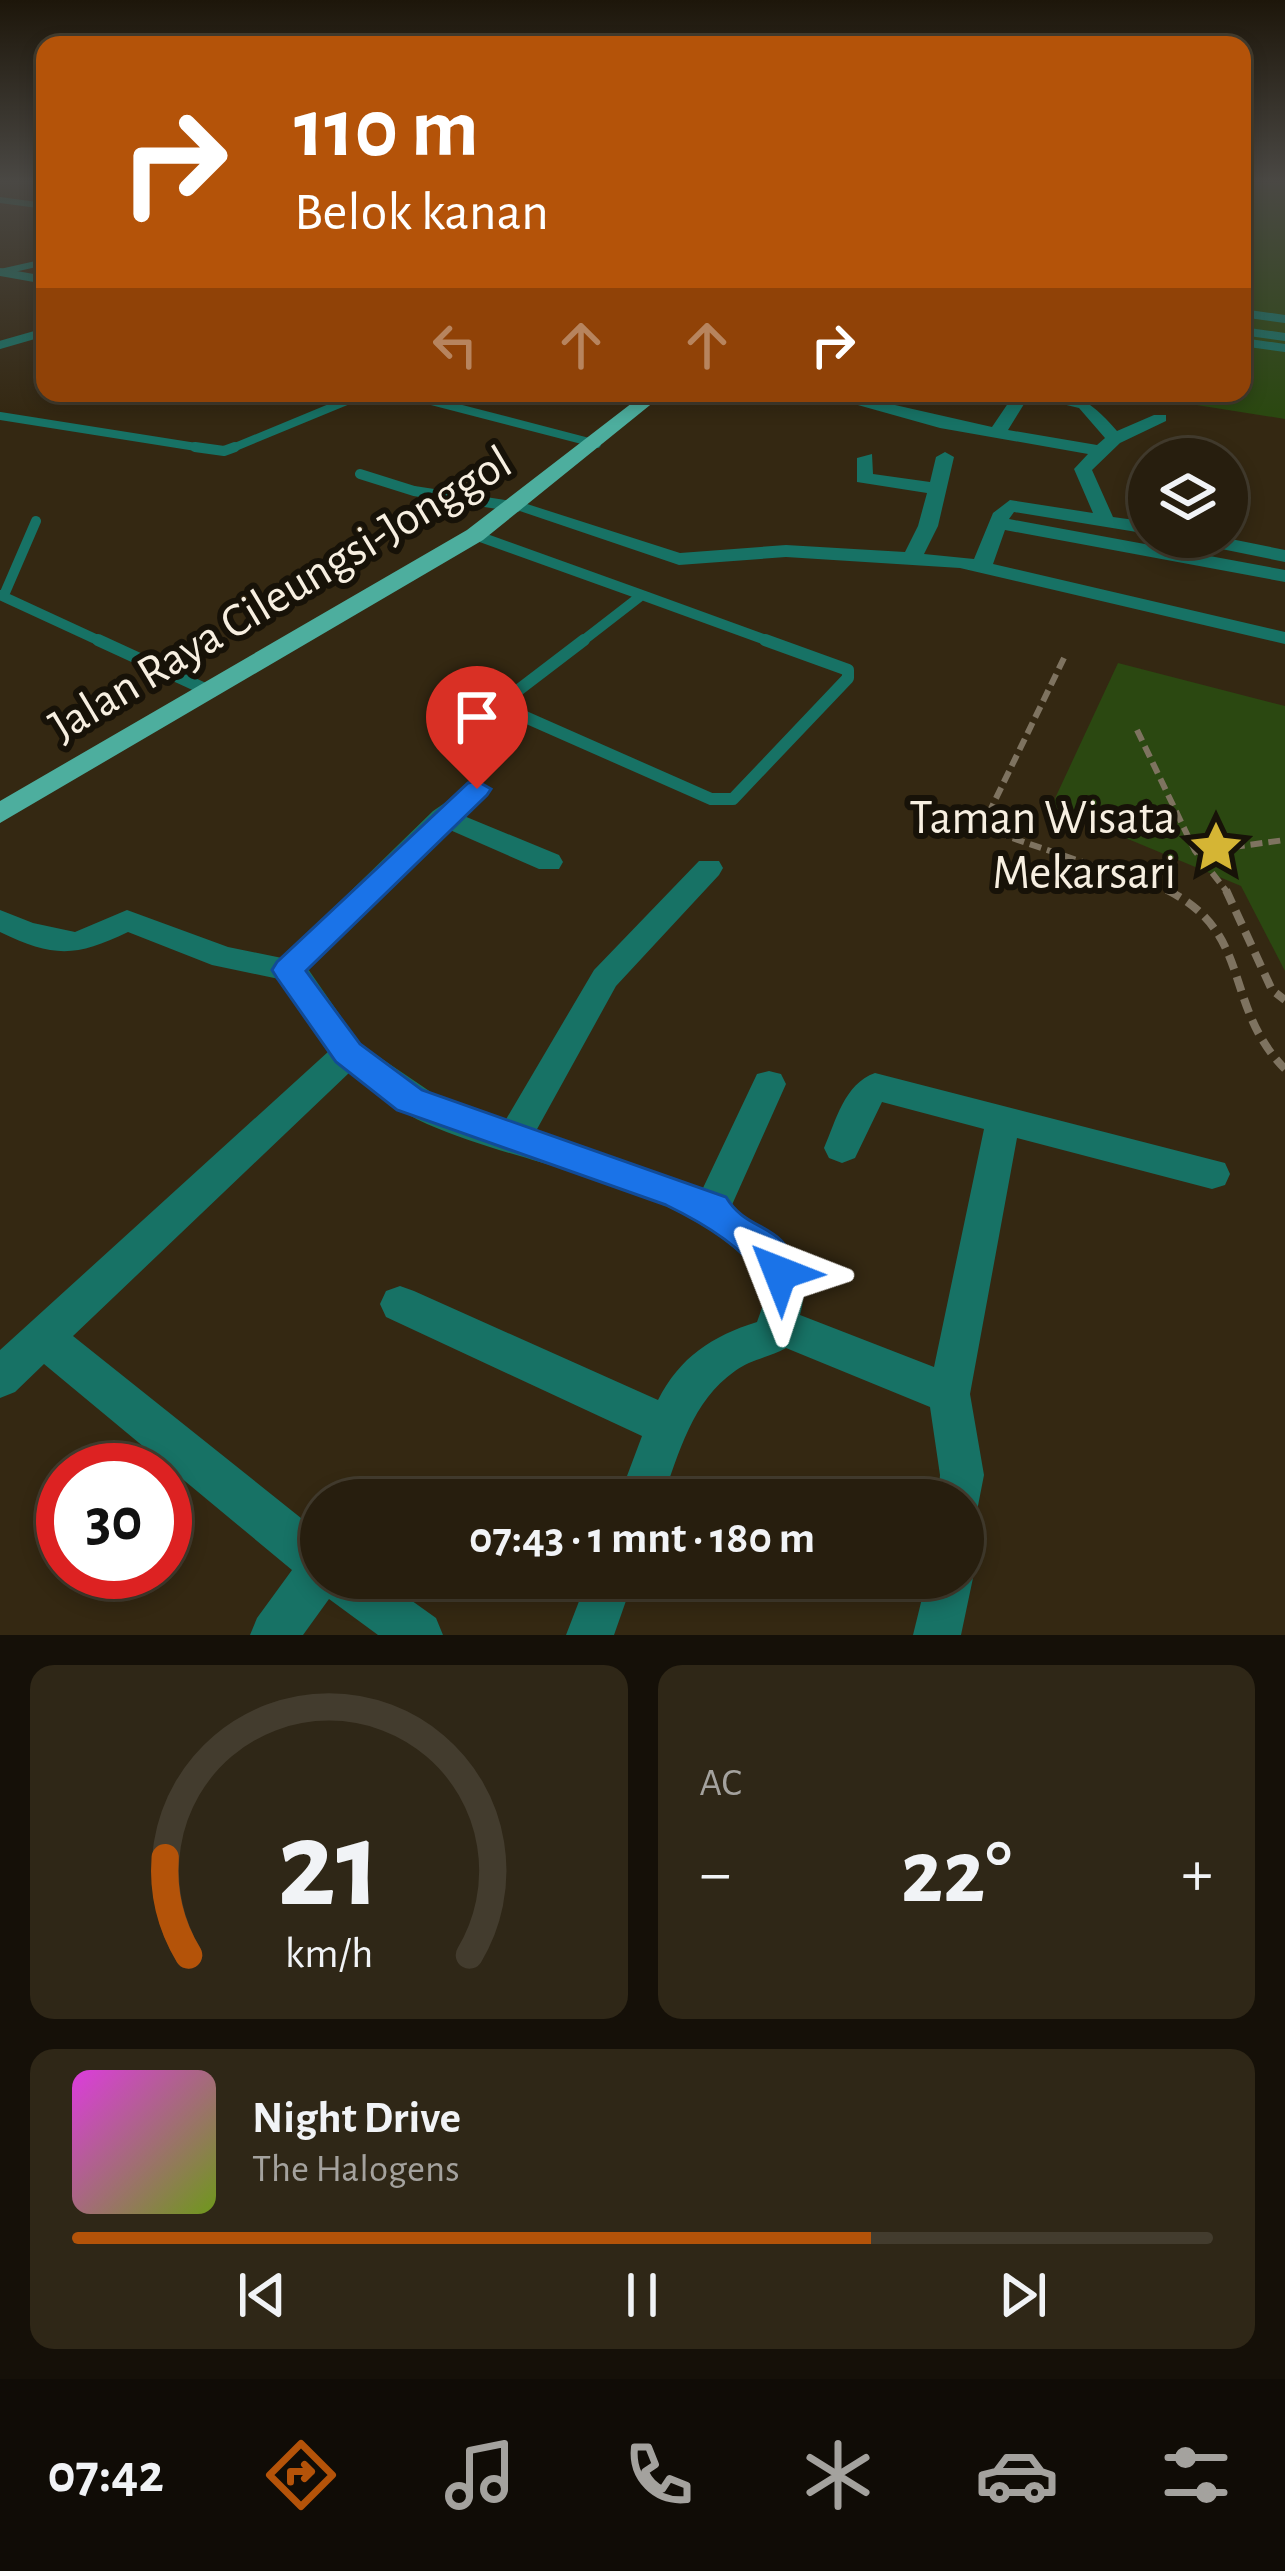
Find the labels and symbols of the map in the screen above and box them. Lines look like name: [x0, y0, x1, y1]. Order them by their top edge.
street label: Jalan Raya Cileungsi-Jonggol: [42, 438, 520, 752]
pin: [426, 666, 528, 789]
place label: Taman Wisata Mekarsari: [909, 795, 1176, 898]
place icon: Taman Wisata Mekarsari: [1187, 818, 1245, 876]
position arrow: [717, 1210, 843, 1336]
speed limit sign: 30: [36, 1443, 192, 1599]

